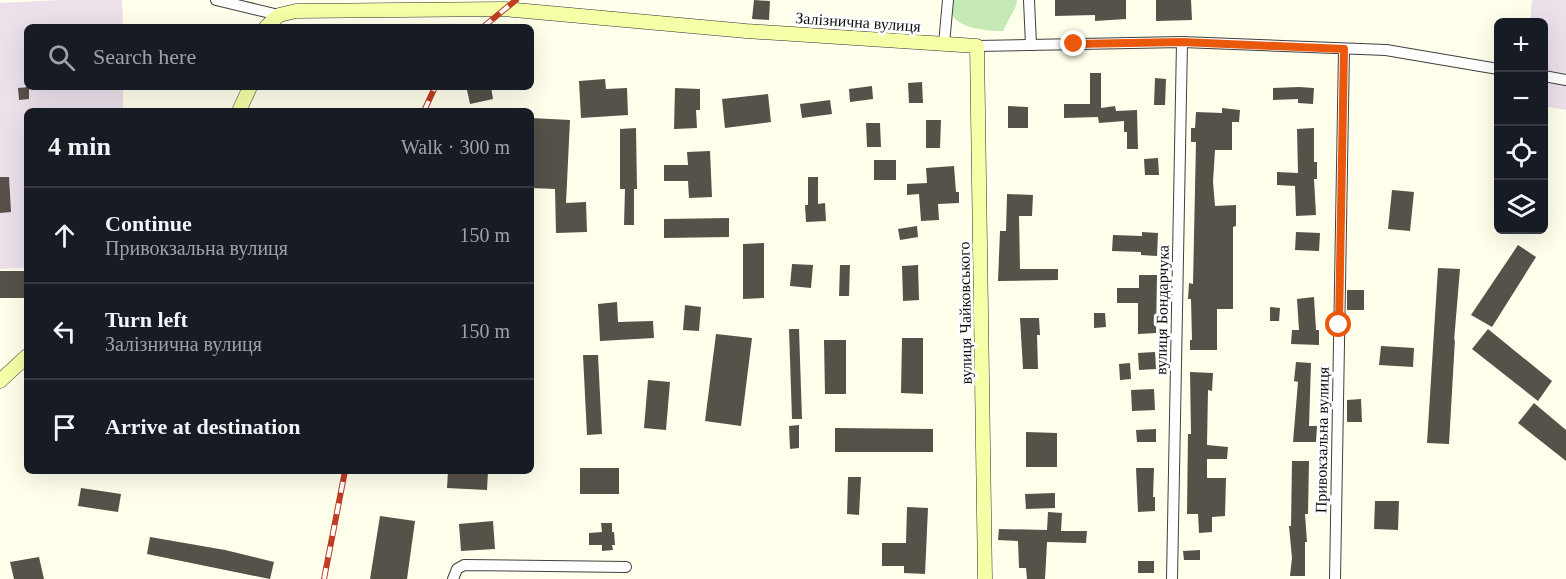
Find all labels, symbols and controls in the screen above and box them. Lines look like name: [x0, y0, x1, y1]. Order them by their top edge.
street label: Залізнична вулиця: [795, 9, 922, 36]
map controls: [1494, 18, 1548, 234]
button: +: [1494, 18, 1548, 72]
search box: [24, 24, 534, 90]
route end: [1060, 30, 1086, 56]
icon: search: [45, 41, 78, 74]
text: Search here: [93, 44, 196, 69]
button: −: [1494, 72, 1548, 126]
button: locate: [1494, 126, 1548, 180]
text: 4 min: [48, 132, 111, 161]
text: Walk · 300 m: [401, 136, 510, 158]
button: layers: [1494, 180, 1548, 234]
text: Continue: [105, 211, 192, 236]
icon: ahead: [48, 219, 81, 252]
text: 150 m: [459, 224, 510, 246]
text: Привокзальна вулиця: [105, 237, 288, 259]
street label: вулиця Чайковського: [955, 241, 976, 385]
street label: вулиця Бондарчука: [1152, 245, 1173, 375]
text: Turn left: [105, 307, 188, 332]
route start: [1325, 311, 1351, 337]
icon: left: [48, 315, 81, 348]
text: 150 m: [459, 320, 510, 342]
text: Залізнична вулиця: [105, 333, 262, 355]
street label: Привокзальна вулиця: [1312, 366, 1333, 513]
icon: arrive: [48, 411, 81, 444]
text: Arrive at destination: [105, 414, 301, 439]

